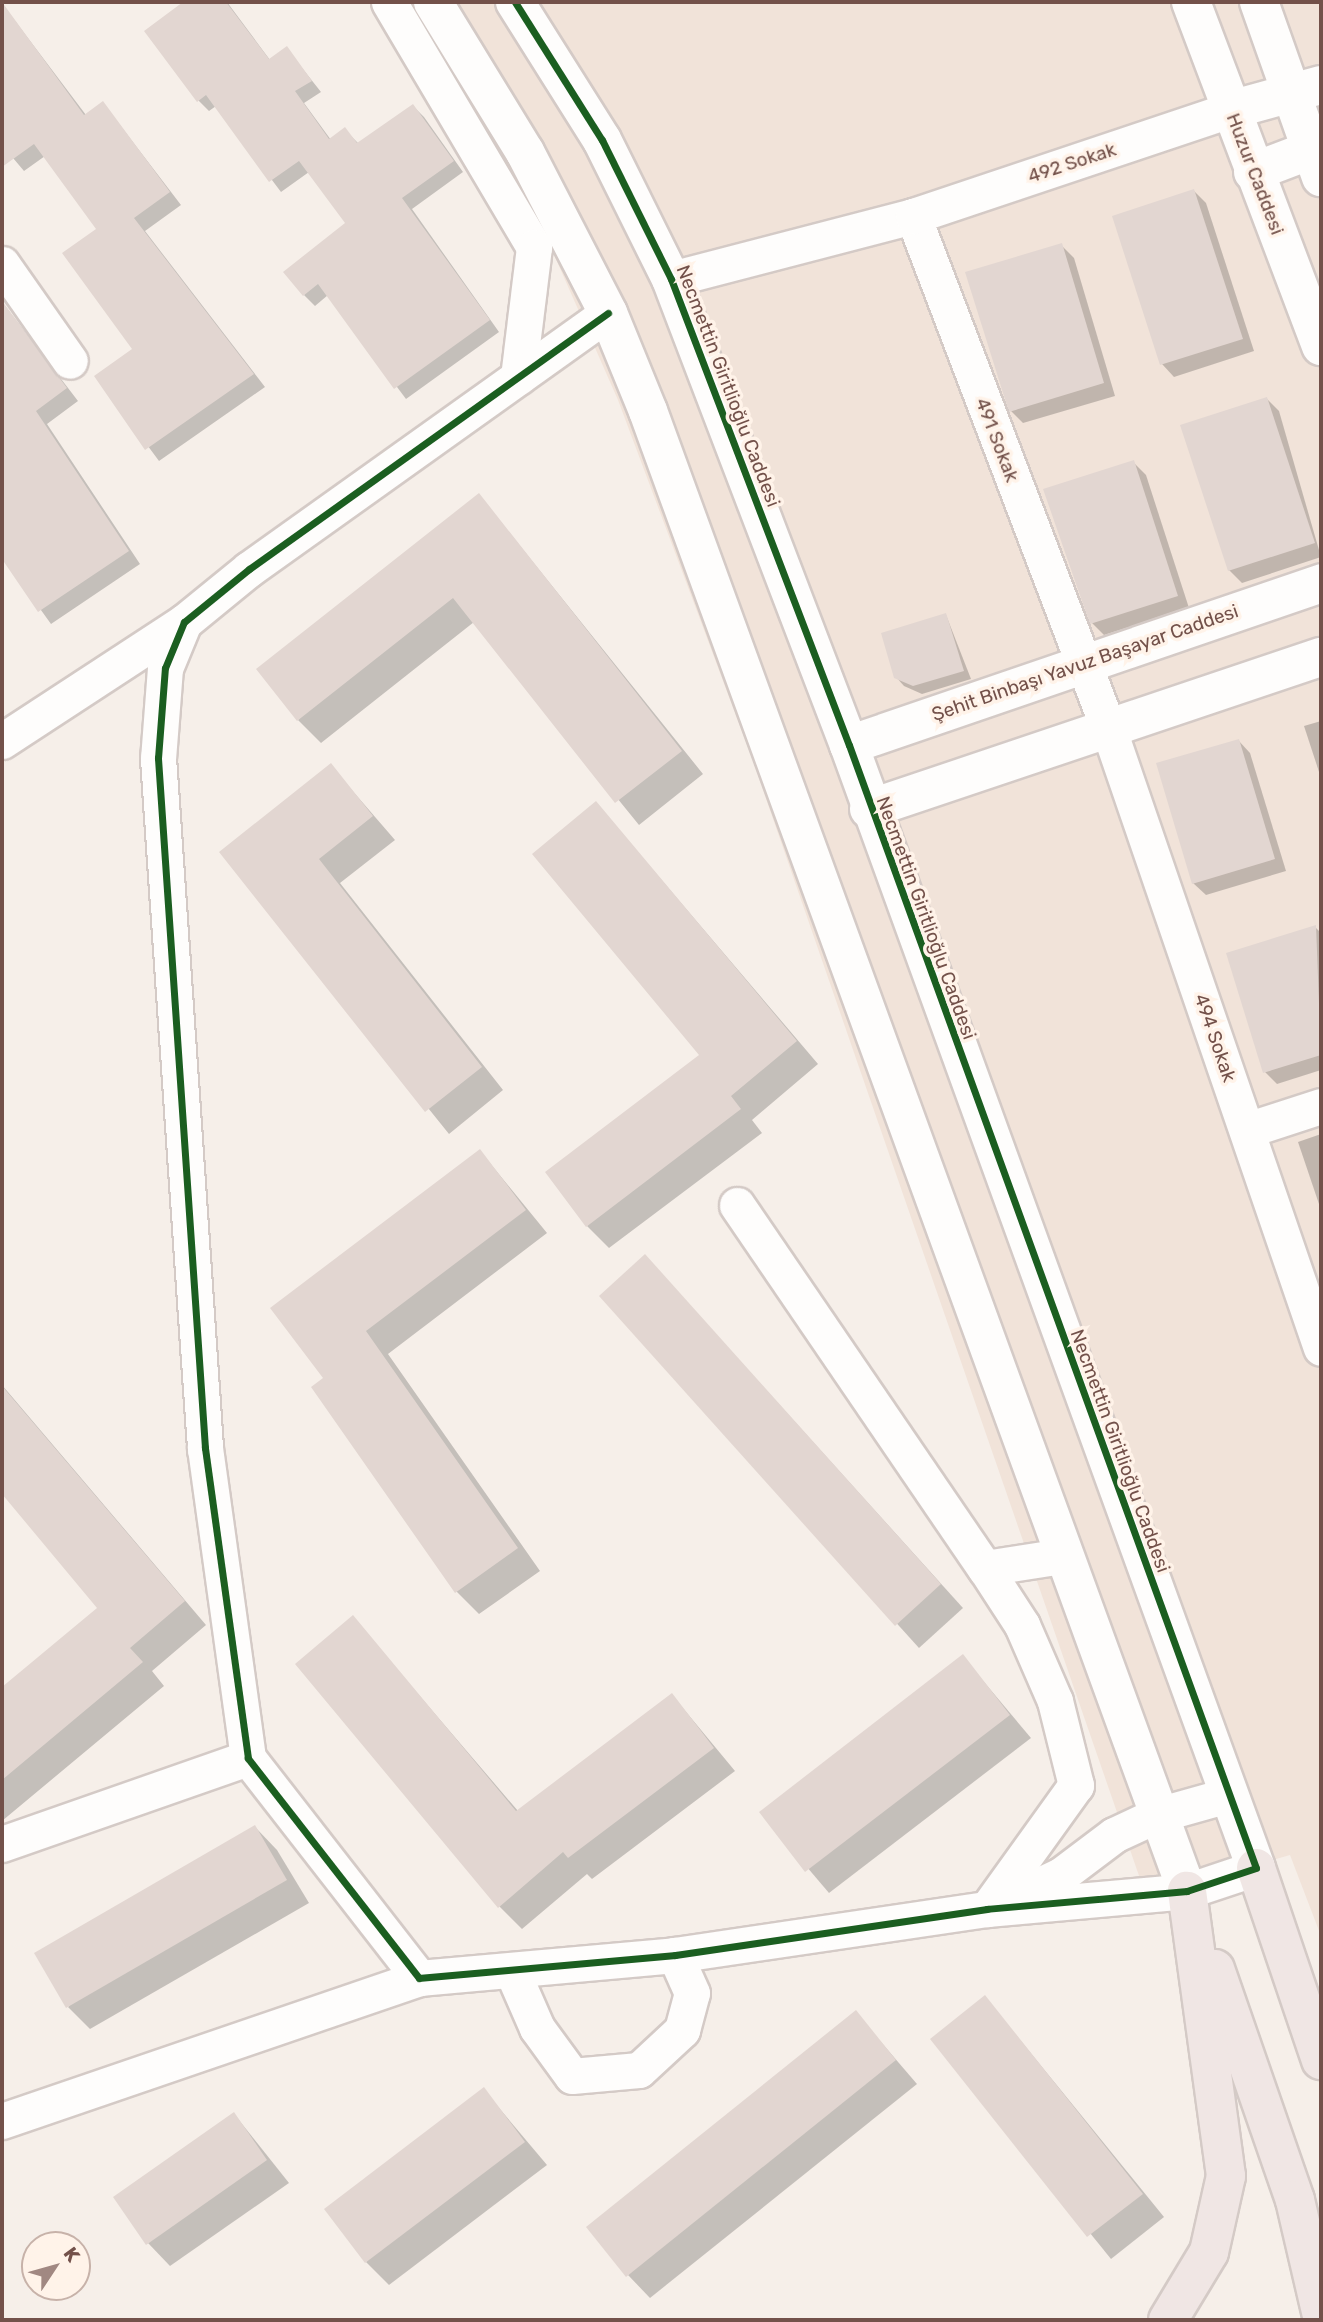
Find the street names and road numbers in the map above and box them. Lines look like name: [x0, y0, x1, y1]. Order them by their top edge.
street label: Huzur Caddesi: [1221, 110, 1289, 238]
street label: 492 Sokak: [1025, 138, 1119, 188]
street label: Necmettin Giritlioğlu Caddesi: [671, 262, 785, 510]
street label: 491 Sokak: [971, 395, 1023, 485]
street label: Şehit Binbaşı Yavuz Başayar Caddesi: [928, 600, 1242, 726]
street label: Necmettin Giritlioğlu Caddesi: [871, 793, 981, 1043]
street label: 494 Sokak: [1189, 991, 1241, 1085]
street label: Necmettin Giritlioğlu Caddesi: [1065, 1326, 1175, 1576]

